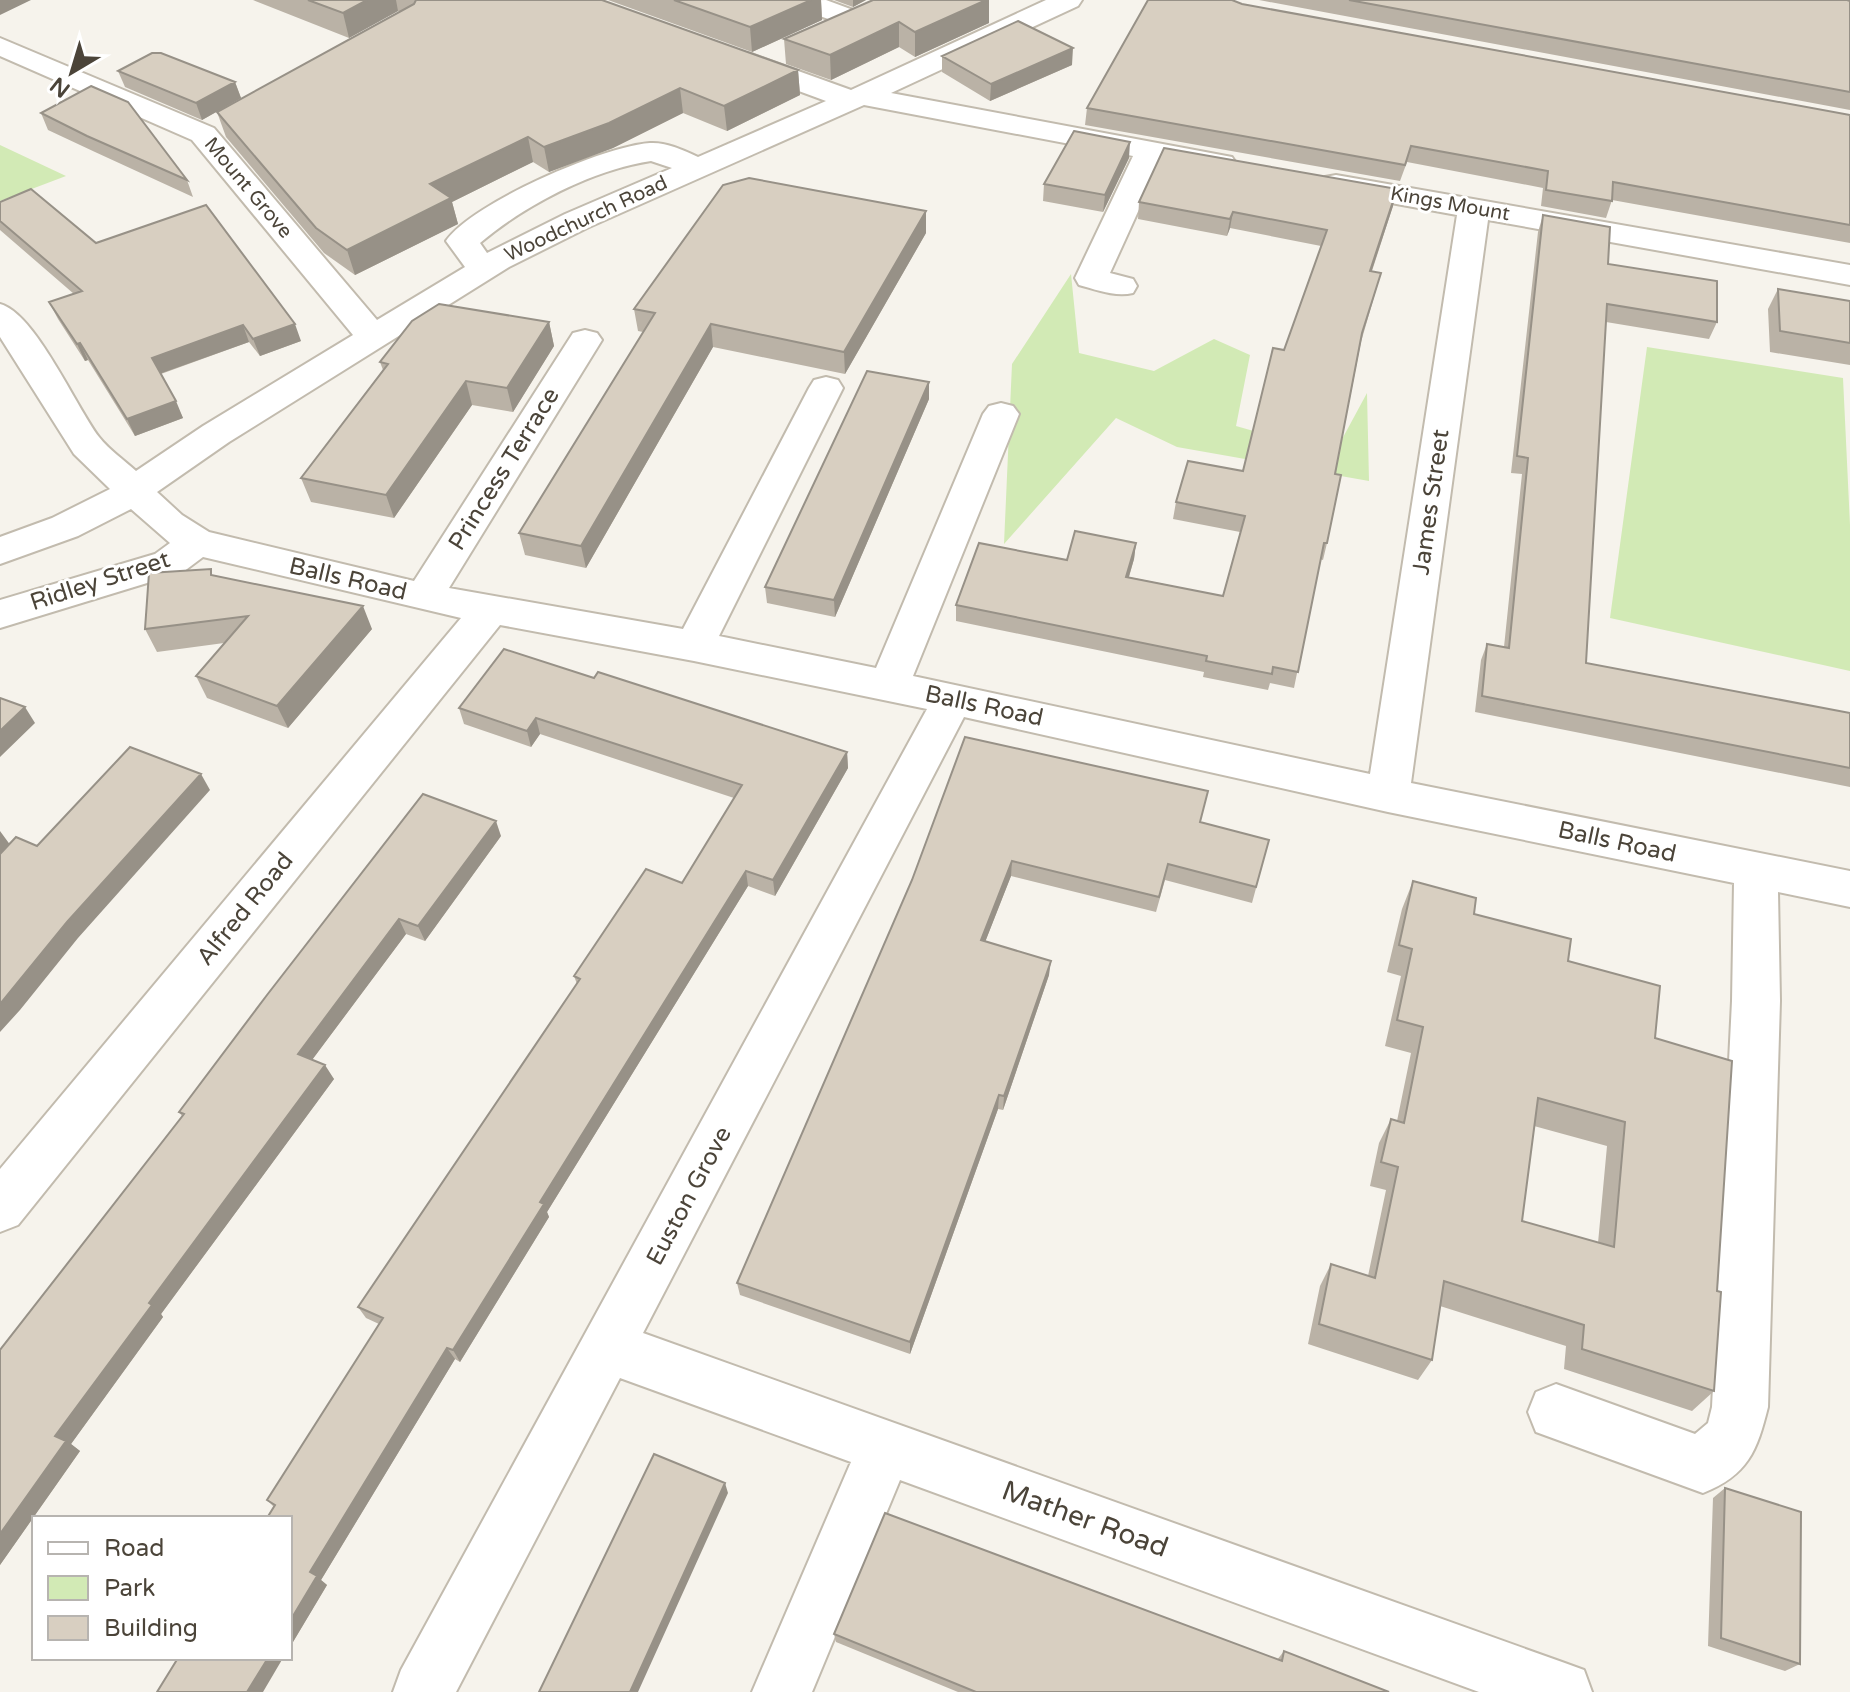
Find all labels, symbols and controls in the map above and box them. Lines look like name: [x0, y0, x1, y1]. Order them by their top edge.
north arrow: [32, 32, 112, 112]
text: N: [45, 71, 75, 103]
street label: Mount Grove: [199, 133, 297, 243]
street label: Woodchurch Road: [501, 171, 671, 267]
street label: Kings Mount: [1388, 182, 1512, 226]
street label: Princess Terrace: [442, 382, 566, 556]
street label: James Street: [1406, 427, 1456, 577]
street label: Ridley Street: [26, 545, 174, 617]
street label: Balls Road: [286, 551, 410, 607]
street label: Balls Road: [922, 679, 1046, 733]
street label: Balls Road: [1555, 815, 1679, 869]
street label: Alfred Road: [191, 847, 299, 971]
street label: Euston Grove: [640, 1122, 738, 1270]
street label: Mather Road: [997, 1473, 1173, 1565]
legend: [32, 1516, 292, 1660]
text: Road: [104, 1534, 164, 1563]
text: Park: [104, 1574, 155, 1603]
text: Building: [104, 1614, 198, 1643]

